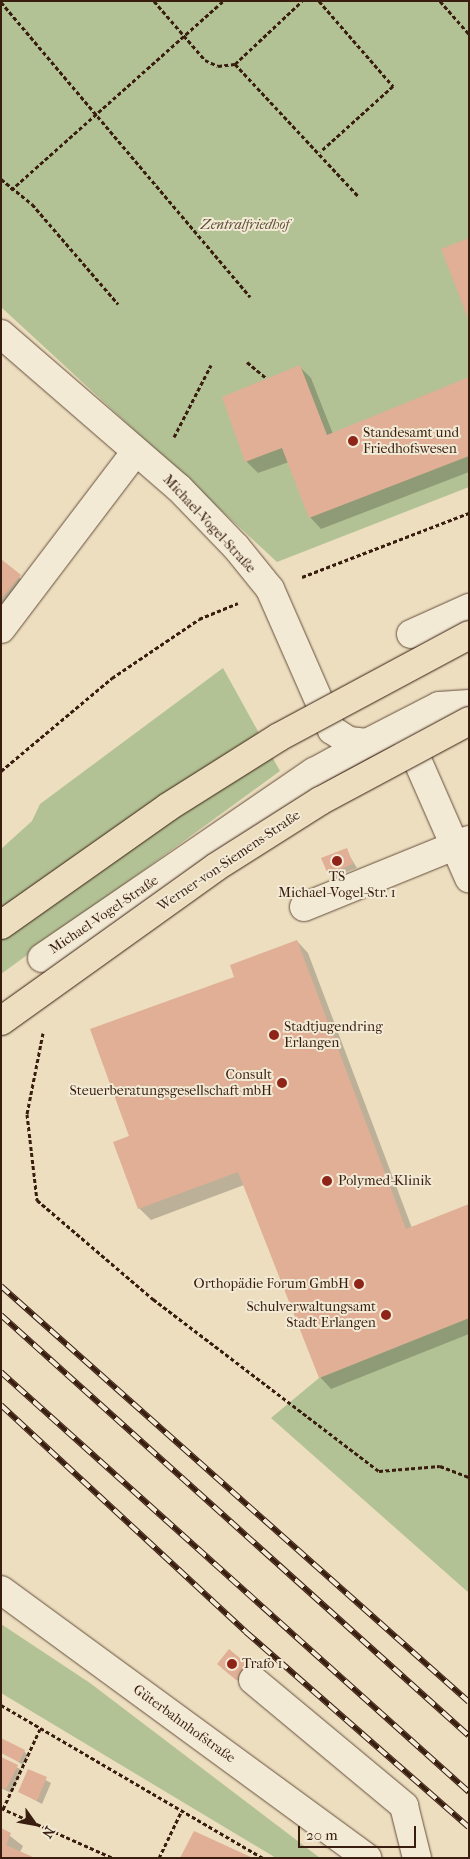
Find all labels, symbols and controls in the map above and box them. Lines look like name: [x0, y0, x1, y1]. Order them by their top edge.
park label: Zentralfriedhof: [201, 217, 289, 233]
place label: Standesamt und Friedhofswesen: [363, 425, 459, 458]
marker: Standesamt und Friedhofswesen: [347, 435, 359, 447]
street label: Michael-Vogel-Straße: [159, 471, 259, 577]
street label: Werner-von-Siemens-Straße: [154, 807, 304, 915]
marker: TS Michael-Vogel-Str. 1: [331, 855, 343, 867]
place label: TS Michael-Vogel-Str. 1: [278, 869, 396, 902]
street label: Michael-Vogel-Straße: [46, 872, 162, 958]
place label: Stadtjugendring Erlangen: [284, 1019, 383, 1052]
marker: Stadtjugendring Erlangen: [268, 1029, 280, 1041]
place label: Consult Steuerberatungsgesellschaft mbH: [70, 1067, 272, 1100]
marker: Consult Steuerberatungsgesellschaft mbH: [276, 1077, 288, 1089]
place label: Polymed-Klinik: [338, 1173, 432, 1189]
marker: Polymed-Klinik: [320, 1174, 334, 1188]
place label: Orthopädie Forum GmbH: [194, 1276, 349, 1292]
marker: Orthopädie Forum GmbH: [353, 1278, 365, 1290]
place label: Schulverwaltungsamt Stadt Erlangen: [246, 1299, 376, 1331]
marker: Schulverwaltungsamt Stadt Erlangen: [380, 1309, 392, 1321]
place label: Trafo 1: [242, 1656, 282, 1672]
marker: Trafo 1: [226, 1658, 238, 1670]
street label: Güterbahnhofstraße: [130, 1681, 238, 1767]
north arrow: [10, 1799, 60, 1849]
scale bar: [300, 1816, 418, 1848]
text: N: [38, 1823, 58, 1841]
text: 20 m: [306, 1826, 338, 1844]

